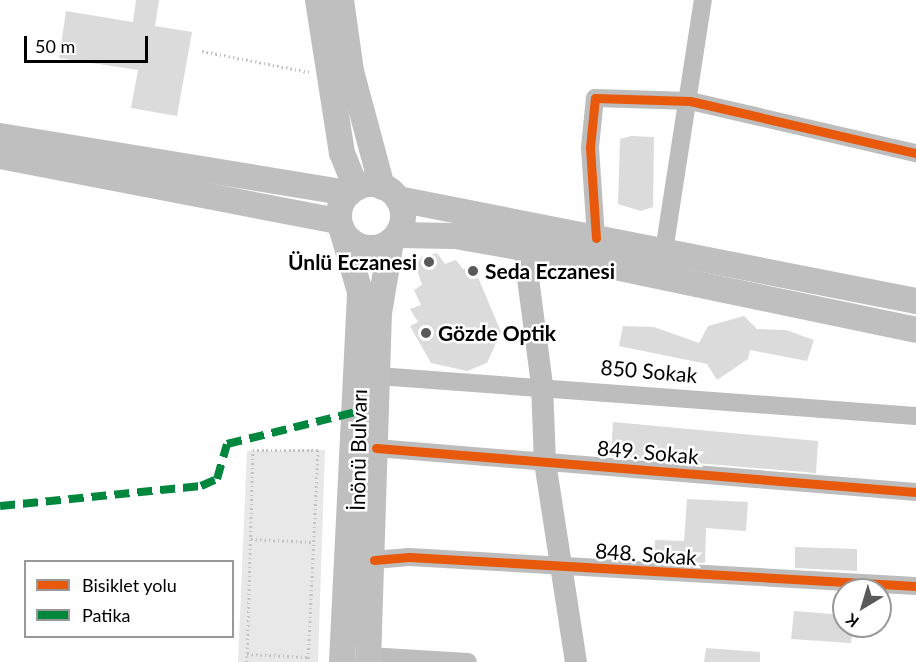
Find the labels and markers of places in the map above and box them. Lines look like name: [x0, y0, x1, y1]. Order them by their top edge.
place label: Ünlü Eczanesi: [288, 249, 417, 275]
marker: Ünlü Eczanesi: [422, 255, 436, 269]
place label: Seda Eczanesi: [485, 258, 615, 284]
marker: Seda Eczanesi: [466, 264, 480, 278]
place label: Gözde Optik: [438, 320, 556, 346]
marker: Gözde Optik: [419, 326, 433, 340]

